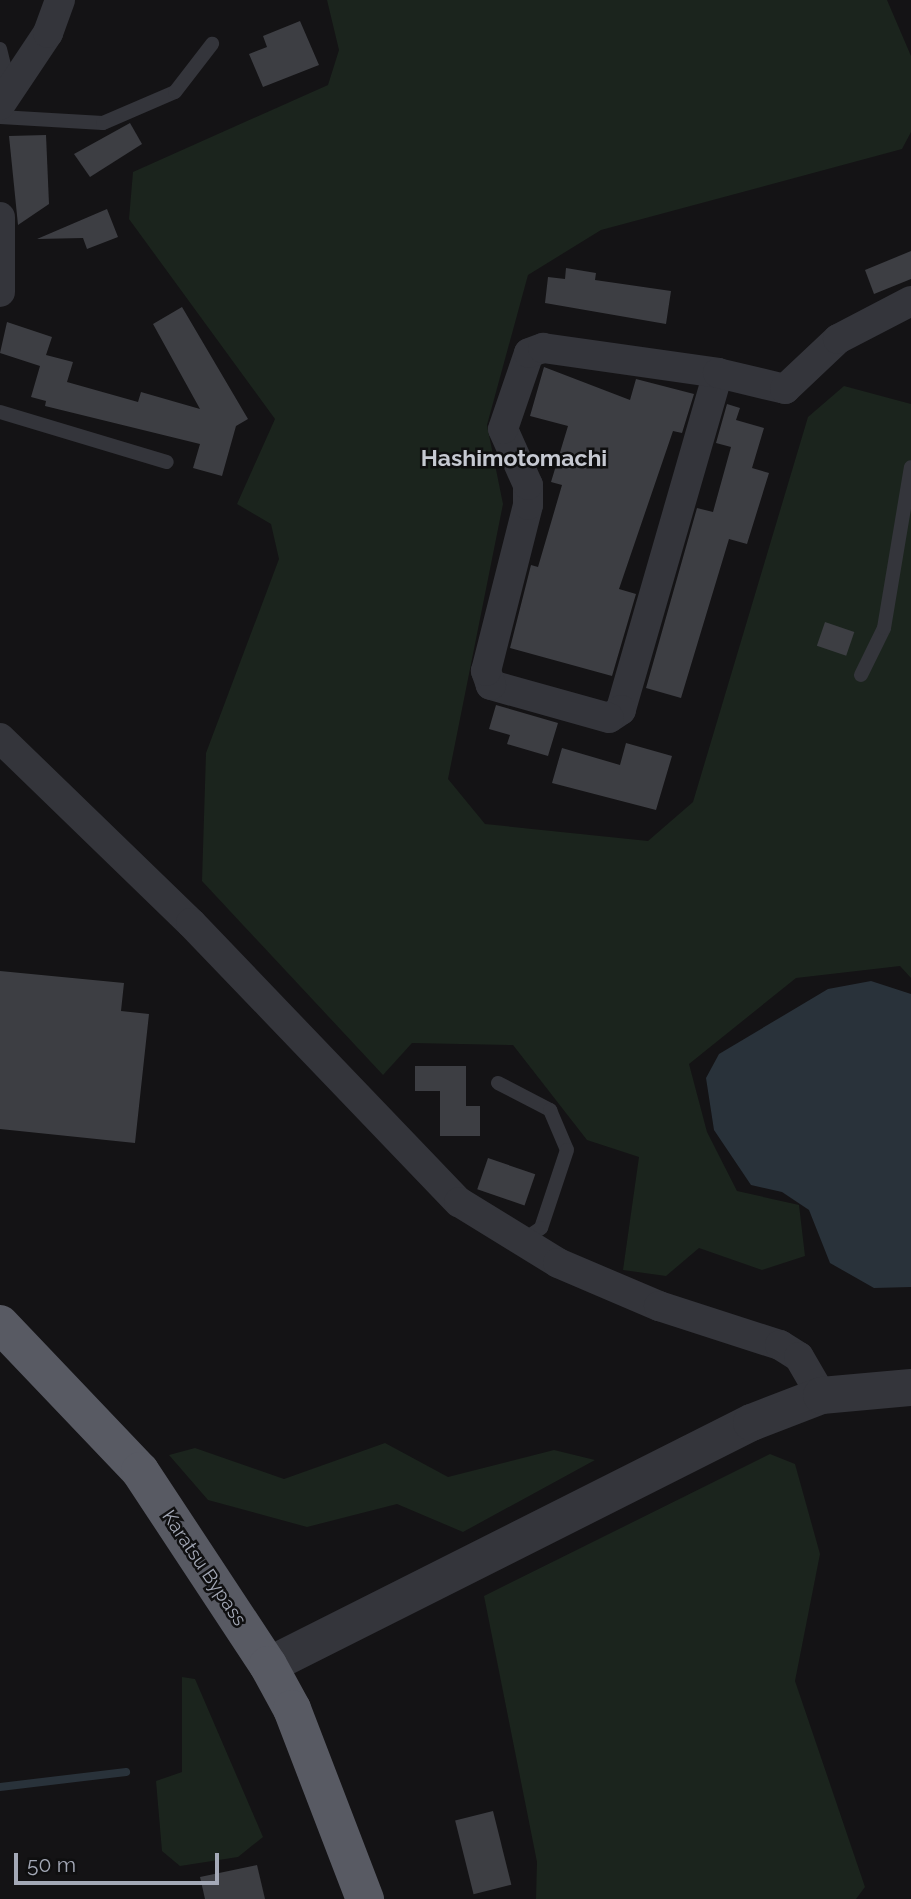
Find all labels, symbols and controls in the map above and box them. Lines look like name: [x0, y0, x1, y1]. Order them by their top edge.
district label: Hashimotomachi: [421, 444, 607, 472]
street label: Karatsu Bypass: [157, 1506, 251, 1630]
scale bar: [18, 1840, 222, 1884]
text: 50 m: [27, 1852, 76, 1877]

